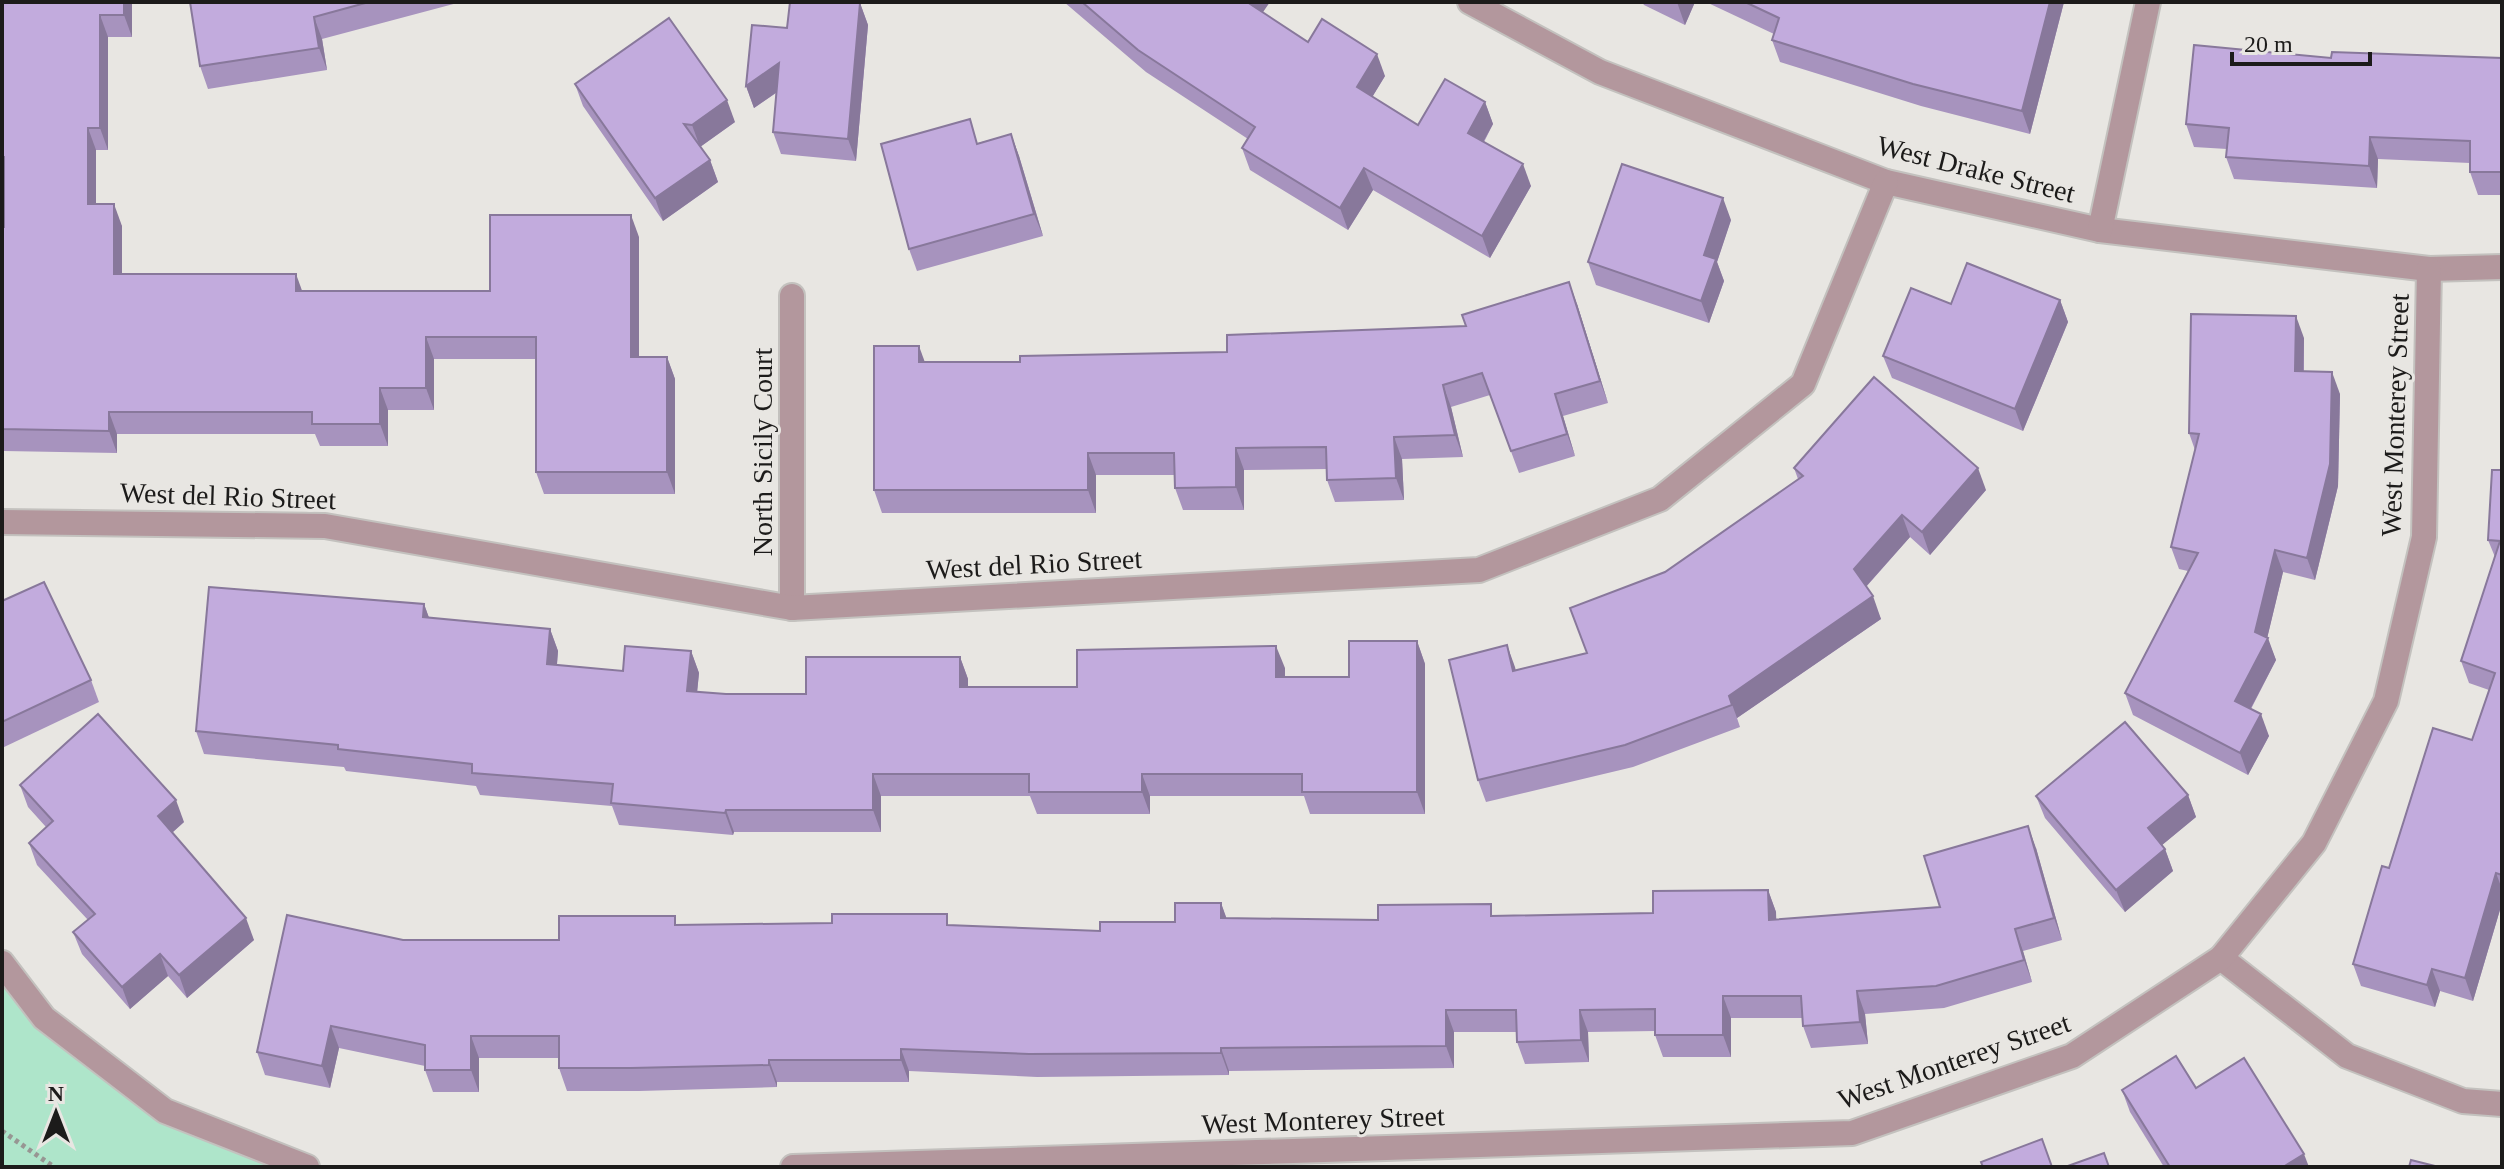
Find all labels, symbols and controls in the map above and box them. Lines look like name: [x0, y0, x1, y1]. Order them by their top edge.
scale bar: [2232, 16, 2370, 66]
text: 20 m: [2244, 31, 2293, 57]
street label: West Drake Street: [1874, 129, 2078, 209]
street label: West Monterey Street: [2375, 293, 2415, 537]
street label: North Sicily Court: [747, 348, 778, 556]
street label: West del Rio Street: [119, 477, 337, 515]
street label: West del Rio Street: [925, 543, 1143, 585]
street label: West Monterey Street: [1834, 1007, 2074, 1115]
north arrow: [16, 1073, 96, 1153]
text: N: [48, 1081, 64, 1106]
street label: West Monterey Street: [1201, 1100, 1445, 1140]

